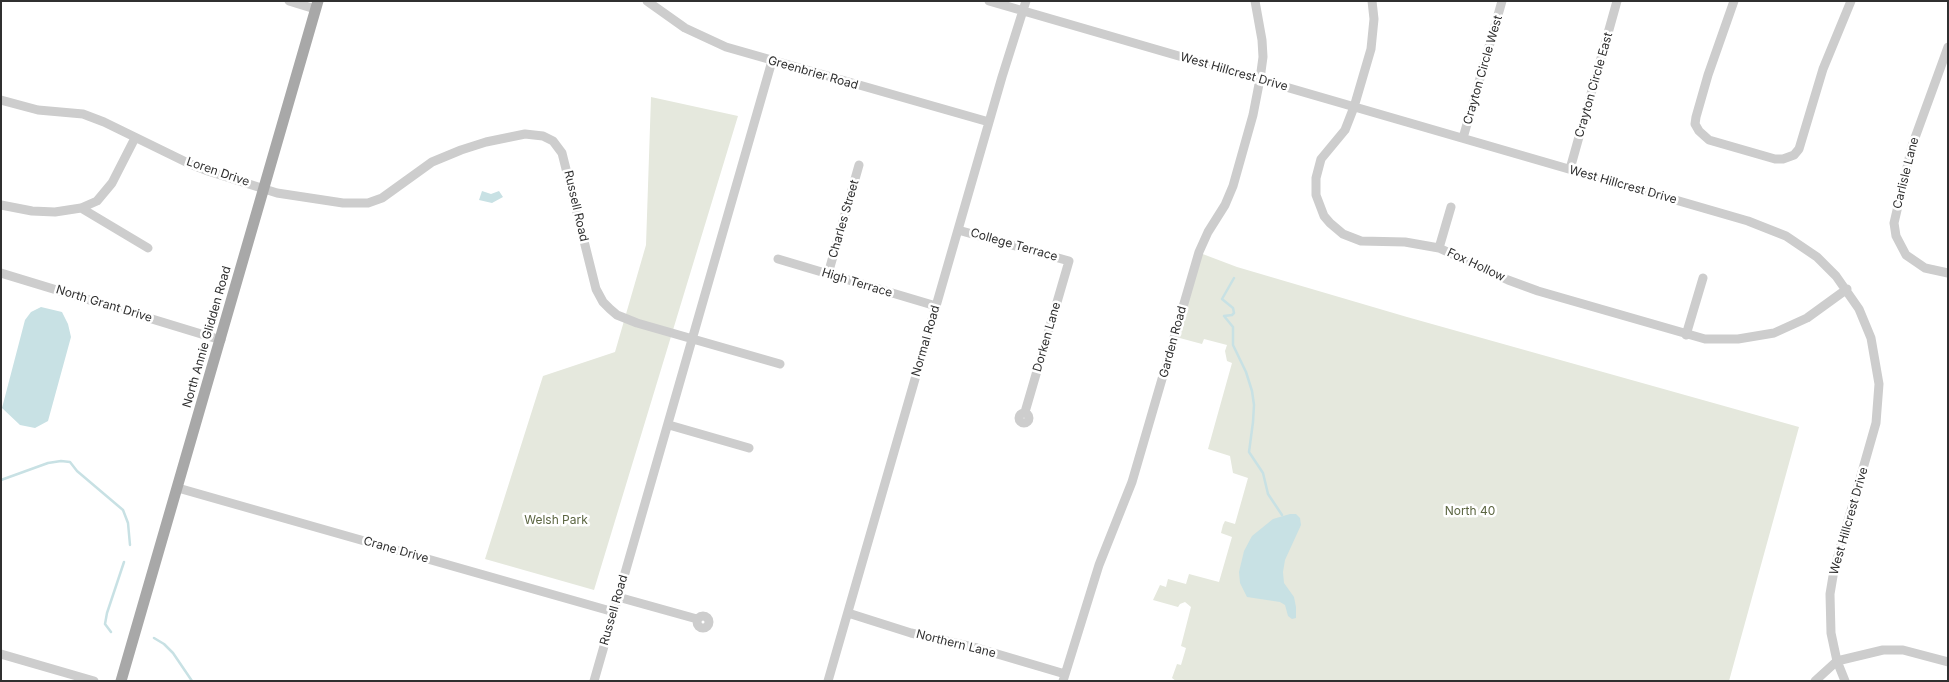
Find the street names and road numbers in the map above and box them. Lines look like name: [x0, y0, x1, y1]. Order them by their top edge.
street label: Crayton Circle West: [1461, 14, 1505, 126]
street label: Crayton Circle East: [1572, 31, 1616, 139]
street label: West Hillcrest Drive: [1179, 50, 1289, 94]
street label: Greenbrier Road: [766, 53, 860, 93]
street label: Carlisle Lane: [1890, 136, 1922, 210]
street label: Loren Drive: [185, 155, 251, 189]
street label: West Hillcrest Drive: [1568, 163, 1678, 207]
street label: Russell Road: [561, 169, 591, 243]
street label: Charles Street: [826, 178, 862, 260]
street label: College Terrace: [969, 226, 1059, 264]
street label: Fox Hollow: [1445, 245, 1507, 285]
street label: North Annie Glidden Road: [180, 264, 234, 410]
street label: High Terrace: [820, 265, 894, 301]
street label: North Grant Drive: [54, 283, 154, 325]
street label: Dorken Lane: [1030, 300, 1064, 374]
street label: Normal Road: [909, 304, 943, 378]
street label: Garden Road: [1156, 305, 1190, 379]
street label: West Hillcrest Drive: [1827, 466, 1871, 576]
street label: Crane Drive: [362, 534, 430, 566]
street label: Russell Road: [597, 573, 631, 647]
street label: Northern Lane: [915, 627, 997, 661]

